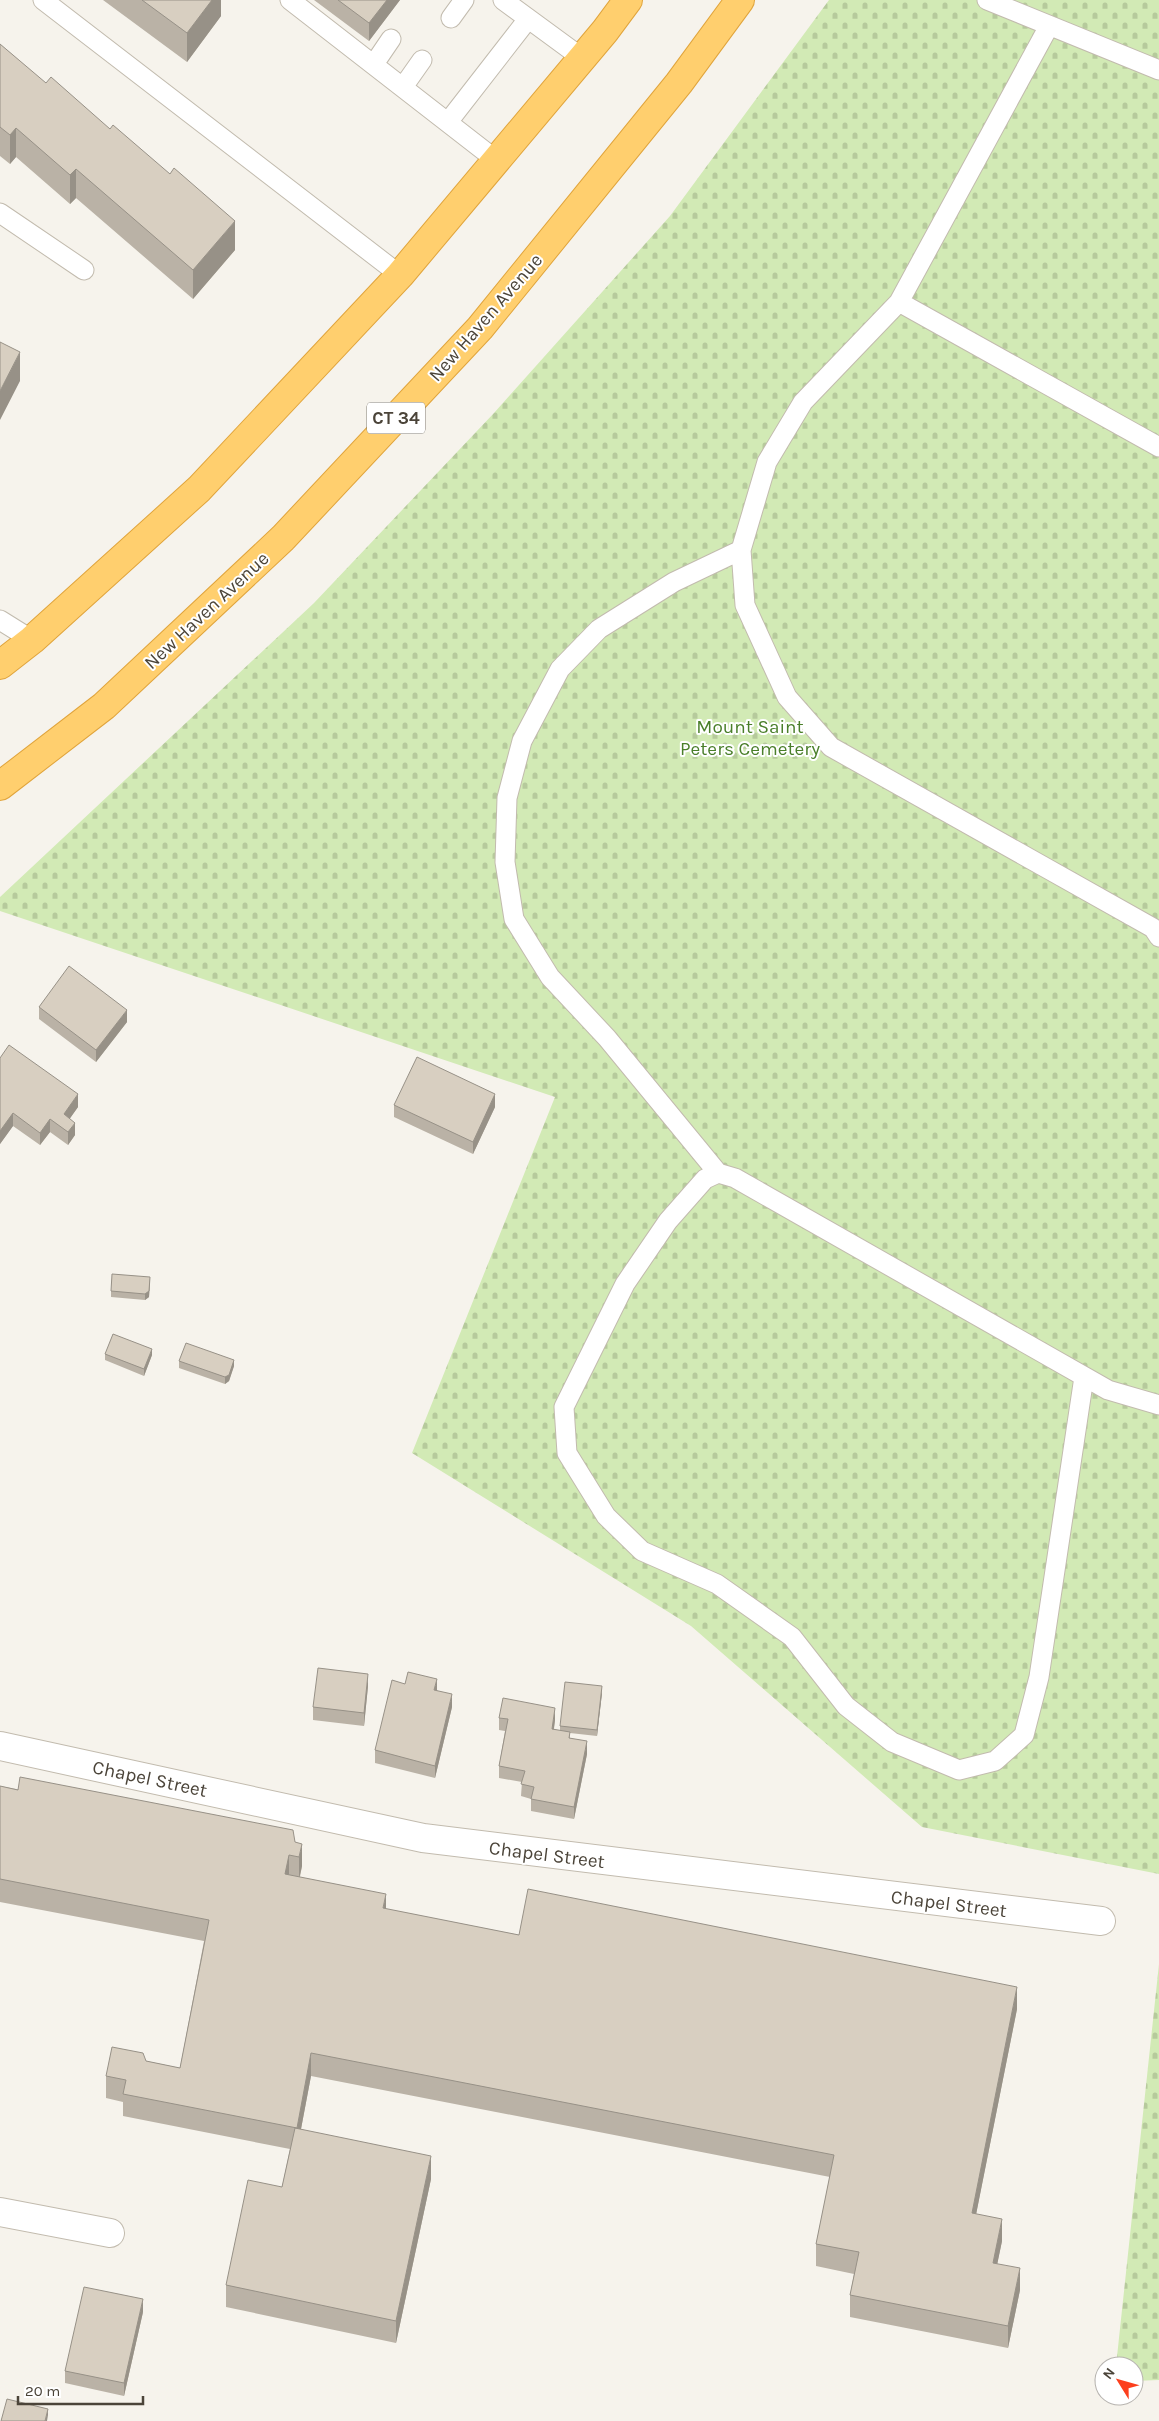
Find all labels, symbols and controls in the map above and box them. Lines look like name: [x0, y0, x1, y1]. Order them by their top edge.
street label: New Haven Avenue: [424, 249, 547, 386]
road number: CT 34: [367, 402, 425, 433]
street label: New Haven Avenue: [140, 547, 273, 674]
park label: Mount Saint Peters Cemetery: [680, 716, 820, 760]
street label: Chapel Street: [91, 1756, 209, 1802]
street label: Chapel Street: [488, 1837, 606, 1873]
street label: Chapel Street: [890, 1886, 1008, 1922]
north arrow: [1094, 2356, 1144, 2406]
text: N: [1099, 2364, 1119, 2383]
scale bar: [18, 2374, 142, 2406]
text: 20 m: [25, 2382, 60, 2400]

